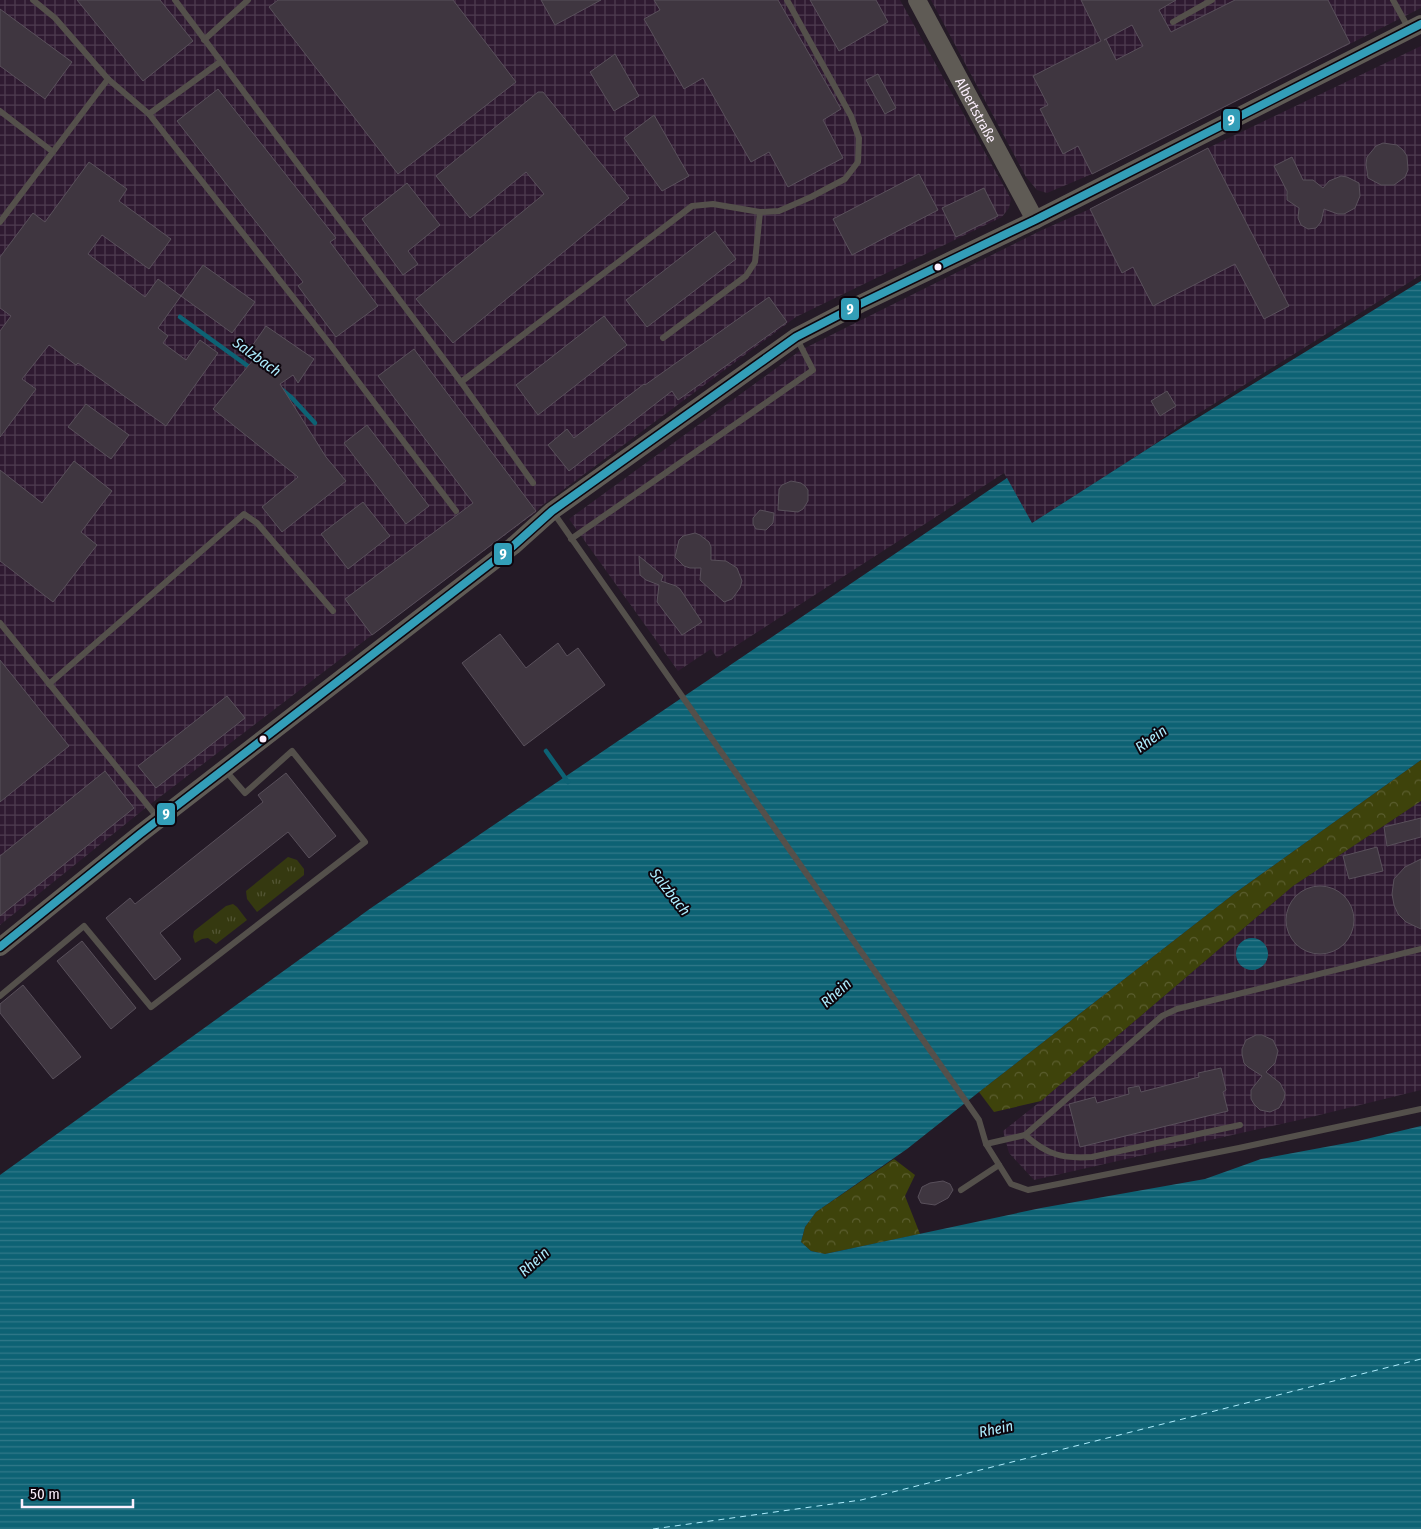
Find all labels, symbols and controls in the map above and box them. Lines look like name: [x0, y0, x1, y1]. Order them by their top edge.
street label: Albertstraße: [952, 75, 1000, 146]
line badge: 9: [1222, 108, 1241, 132]
text: 9: [1227, 112, 1235, 129]
unlabelled marker: [933, 262, 943, 272]
line badge: 9: [840, 297, 860, 321]
text: 9: [846, 301, 854, 318]
water label: Salzbach: [229, 333, 285, 380]
line badge: 9: [493, 542, 513, 566]
text: 9: [499, 546, 507, 563]
water label: Rhein: [1132, 722, 1170, 756]
unlabelled marker: [258, 734, 268, 744]
line badge: 9: [156, 802, 176, 826]
text: 9: [162, 806, 170, 823]
water label: Salzbach: [645, 864, 694, 919]
water label: Rhein: [817, 975, 855, 1011]
water label: Rhein: [515, 1244, 553, 1280]
water label: Rhein: [977, 1417, 1015, 1441]
scale bar: [22, 1476, 134, 1508]
text: 50 m: [30, 1485, 60, 1503]

